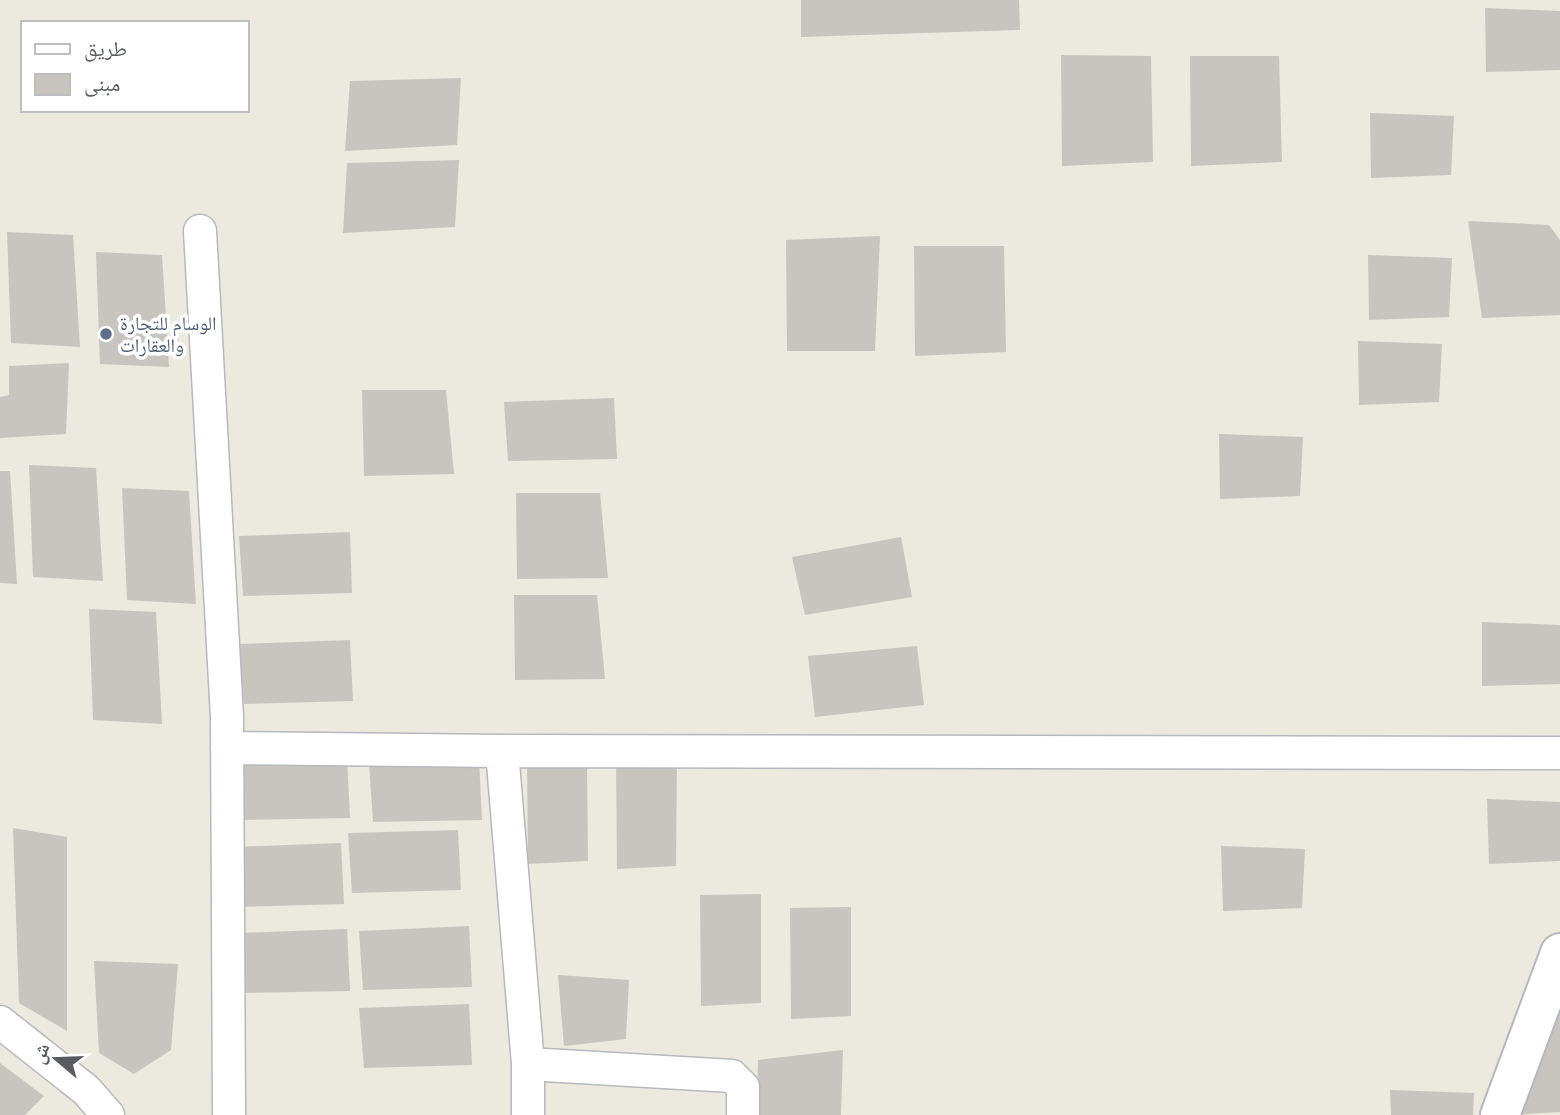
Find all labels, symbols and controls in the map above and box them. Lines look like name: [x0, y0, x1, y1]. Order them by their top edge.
legend: [21, 21, 248, 112]
text: طريق: [84, 36, 127, 62]
text: مبنى: [84, 71, 120, 97]
place label: الوسام للتجارة والعقارات: [120, 312, 217, 357]
marker: الوسام للتجارة والعقارات: [98, 326, 114, 342]
north arrow: [21, 1024, 91, 1094]
text: ش: [26, 1040, 55, 1067]

